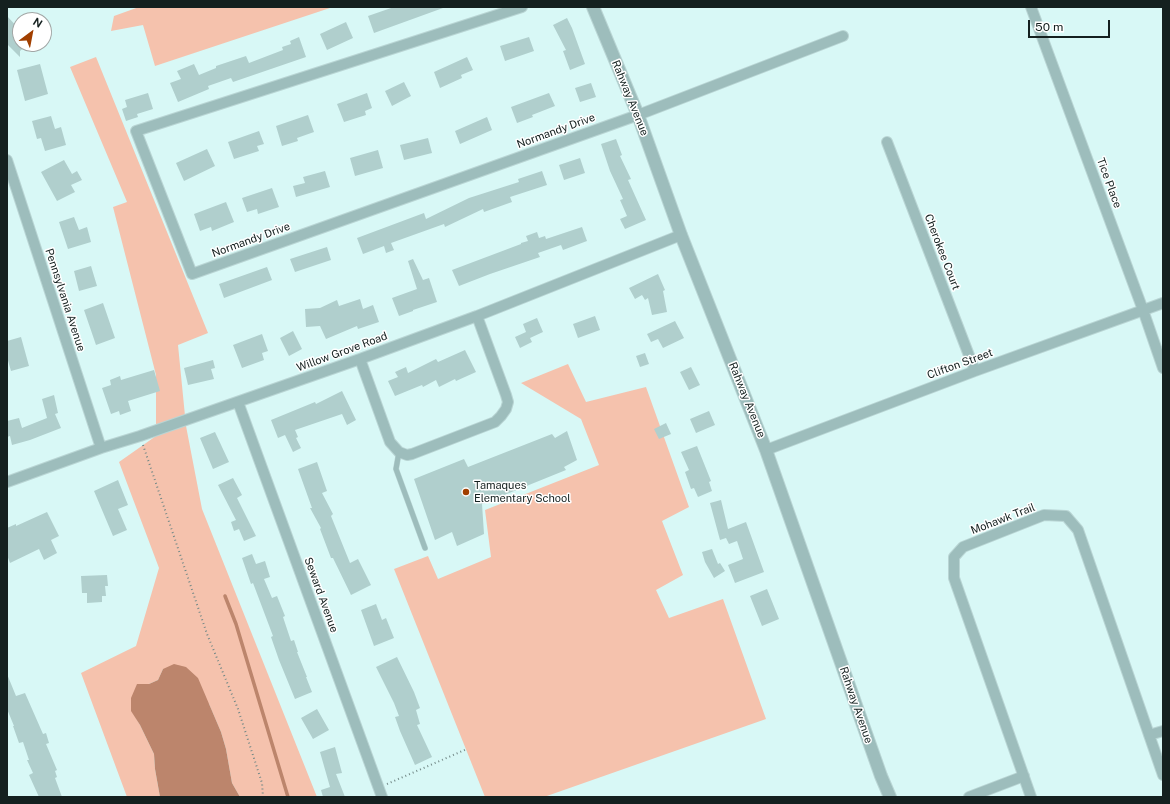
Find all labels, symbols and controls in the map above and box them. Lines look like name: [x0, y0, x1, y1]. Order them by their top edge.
north arrow: [12, 12, 52, 52]
scale bar: [1030, 12, 1112, 38]
text: N: [31, 15, 45, 30]
text: 50 m: [1035, 20, 1063, 34]
street label: Rahway Avenue: [609, 58, 651, 138]
street label: Normandy Drive: [515, 111, 597, 151]
street label: Tice Place: [1094, 156, 1124, 210]
street label: Cherokee Court: [921, 212, 963, 292]
street label: Normandy Drive: [210, 220, 292, 260]
street label: Pennsylvania Avenue: [42, 247, 88, 353]
street label: Willow Grove Road: [295, 329, 389, 375]
street label: Clifton Street: [925, 346, 995, 382]
street label: Rahway Avenue: [726, 360, 768, 440]
place label: Tamaques Elementary School: [474, 479, 571, 505]
marker: Tamaques Elementary School: [461, 487, 471, 497]
street label: Mohawk Trail: [969, 501, 1037, 537]
street label: Seward Avenue: [301, 555, 341, 635]
street label: Rahway Avenue: [837, 665, 875, 745]

